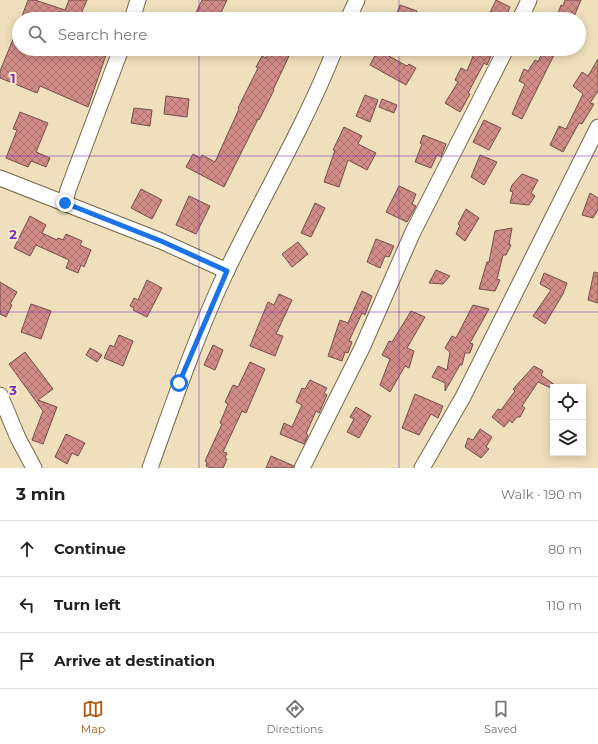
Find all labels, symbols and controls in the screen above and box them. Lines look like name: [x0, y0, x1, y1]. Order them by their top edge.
search box: [12, 12, 586, 56]
icon: search: [26, 23, 48, 45]
text: Search here: [58, 25, 147, 44]
text: 1: [10, 70, 16, 86]
route end: [56, 194, 74, 212]
text: 2: [9, 226, 17, 242]
route start: [170, 374, 188, 392]
text: 3: [8, 382, 17, 398]
map controls: [550, 384, 586, 456]
button: locate: [550, 384, 586, 420]
button: layers: [550, 420, 586, 456]
text: 3 min: [16, 484, 66, 504]
text: Walk · 190 m: [501, 486, 582, 502]
icon: ahead: [16, 538, 38, 560]
text: Continue: [54, 539, 126, 558]
text: 80 m: [548, 541, 582, 557]
icon: left: [16, 594, 38, 616]
text: Turn left: [54, 595, 121, 614]
text: 110 m: [547, 597, 582, 613]
icon: arrive: [16, 650, 38, 672]
text: Arrive at destination: [54, 651, 215, 670]
tab: Map: [81, 698, 105, 736]
tab: Directions: [267, 698, 323, 736]
tab: Saved: [484, 698, 517, 736]

